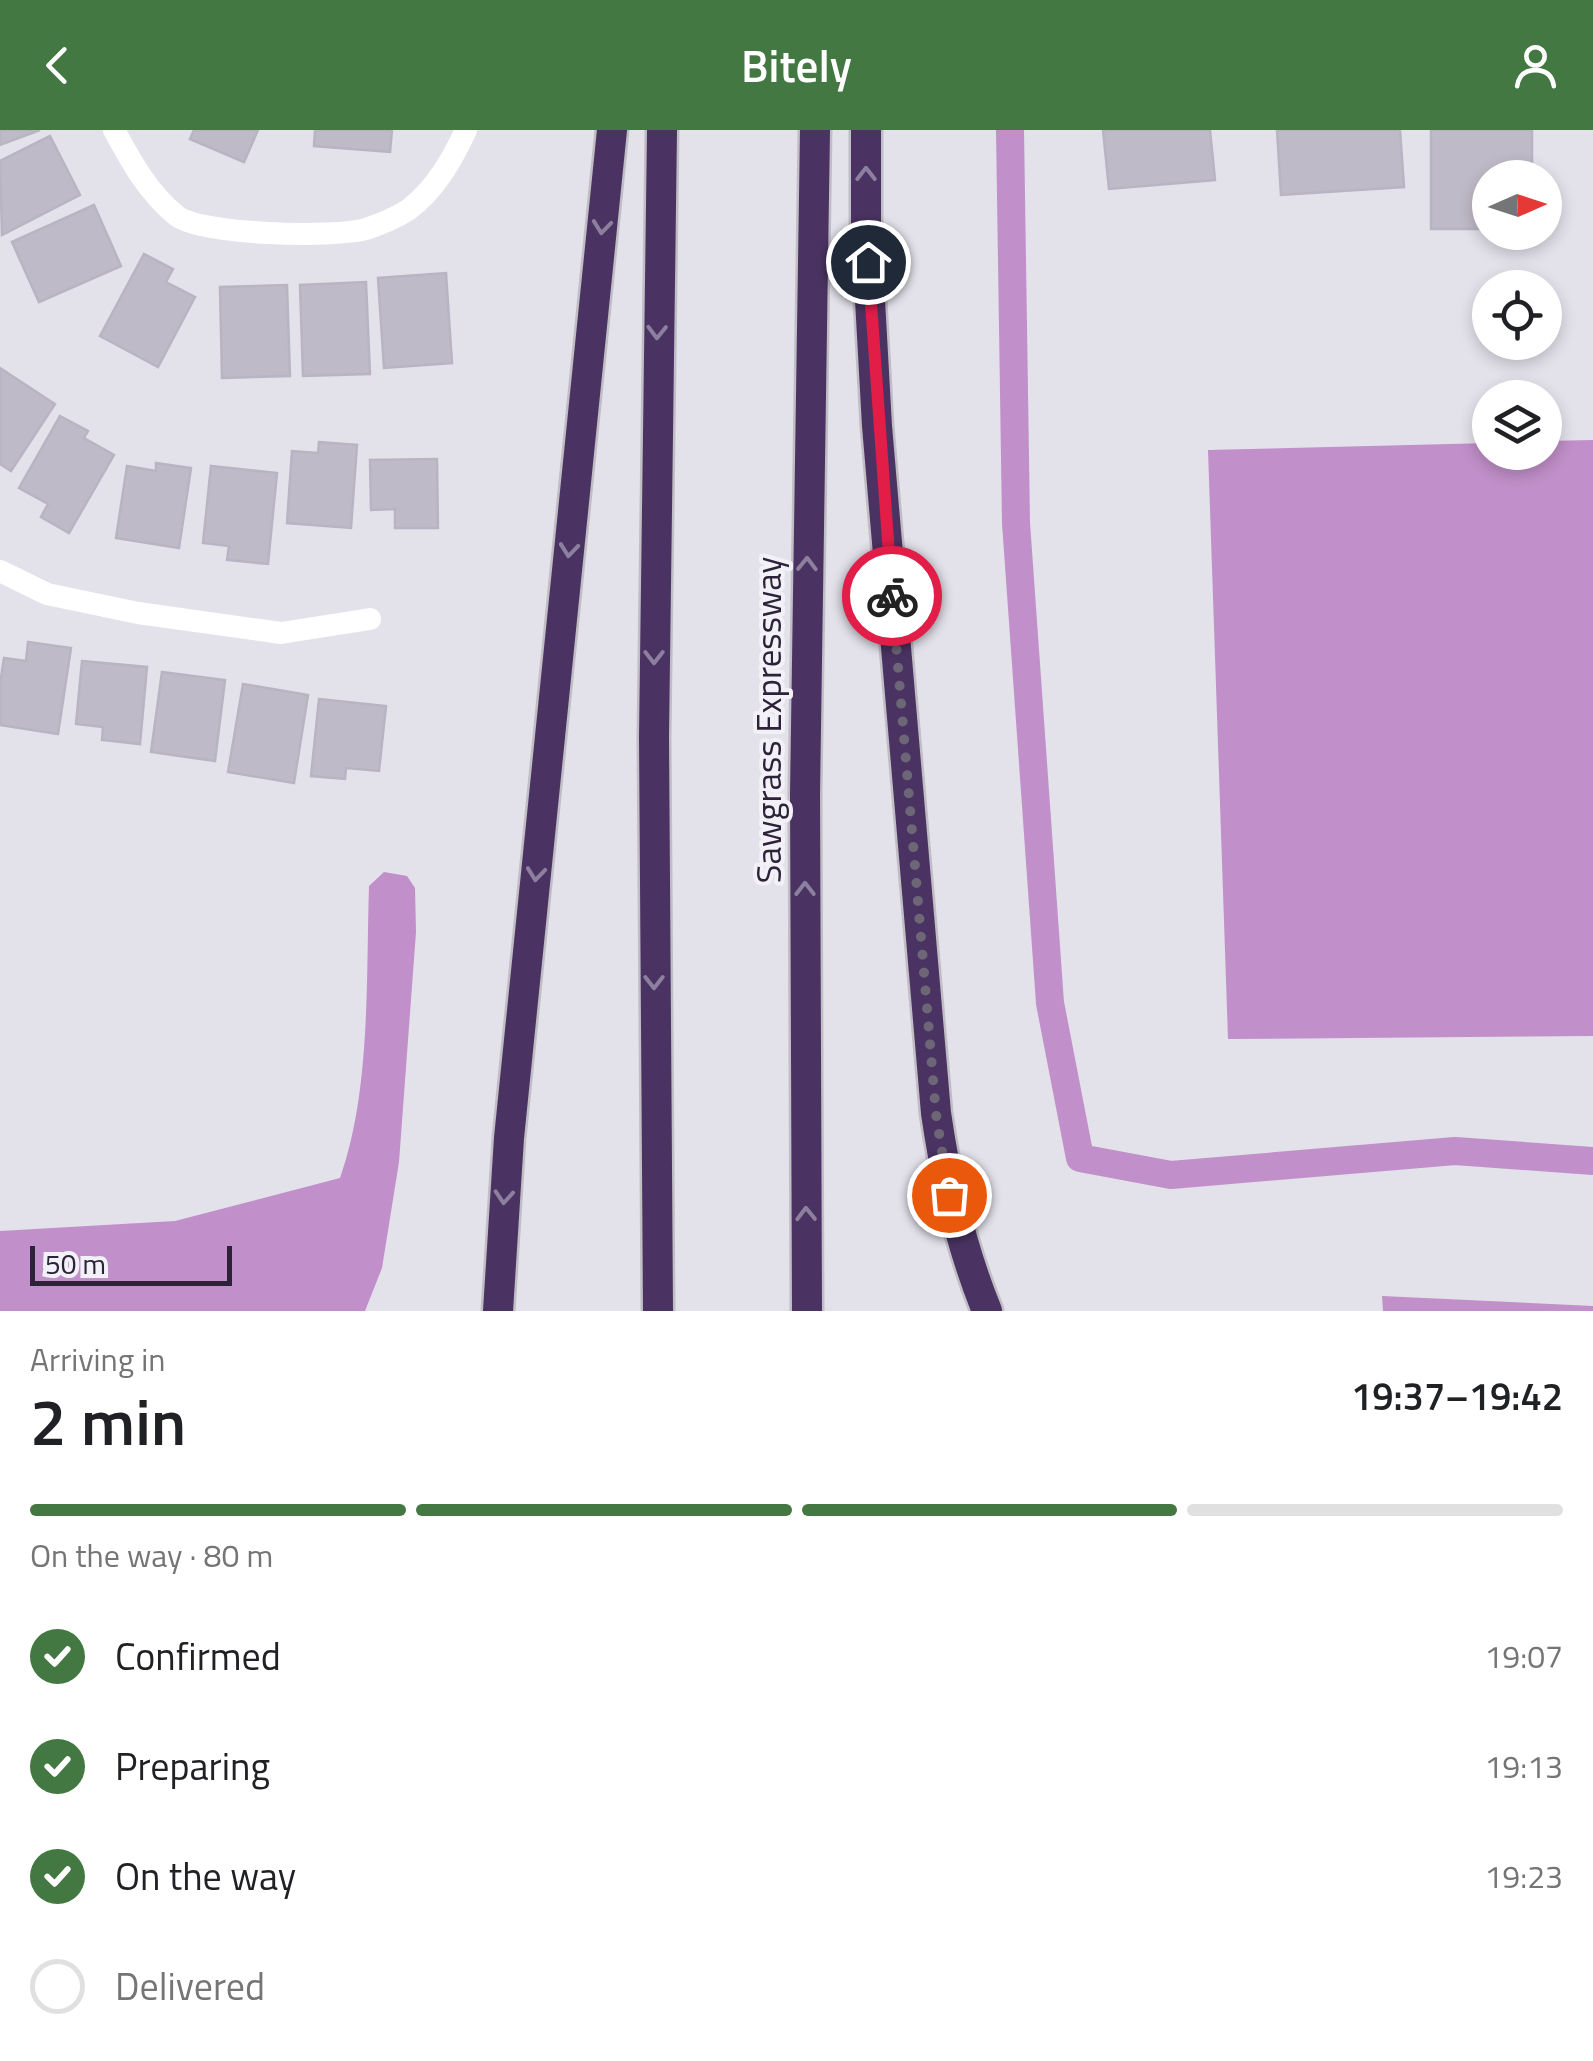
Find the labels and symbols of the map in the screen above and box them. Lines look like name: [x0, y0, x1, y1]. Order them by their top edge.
north arrow: [1472, 160, 1562, 250]
one-way arrow: [855, 165, 877, 180]
one-way arrow: [592, 219, 613, 235]
pin: [826, 220, 911, 305]
one-way arrow: [647, 325, 668, 341]
one-way arrow: [559, 543, 580, 559]
courier: [842, 546, 942, 646]
one-way arrow: [796, 555, 818, 570]
street label: Sawgrass Expressway: [741, 556, 795, 884]
one-way arrow: [644, 650, 665, 666]
one-way arrow: [526, 866, 547, 882]
one-way arrow: [794, 880, 816, 896]
one-way arrow: [643, 976, 665, 991]
pin: [907, 1153, 992, 1238]
one-way arrow: [494, 1189, 516, 1205]
one-way arrow: [795, 1205, 817, 1220]
scale bar: [30, 1241, 232, 1286]

